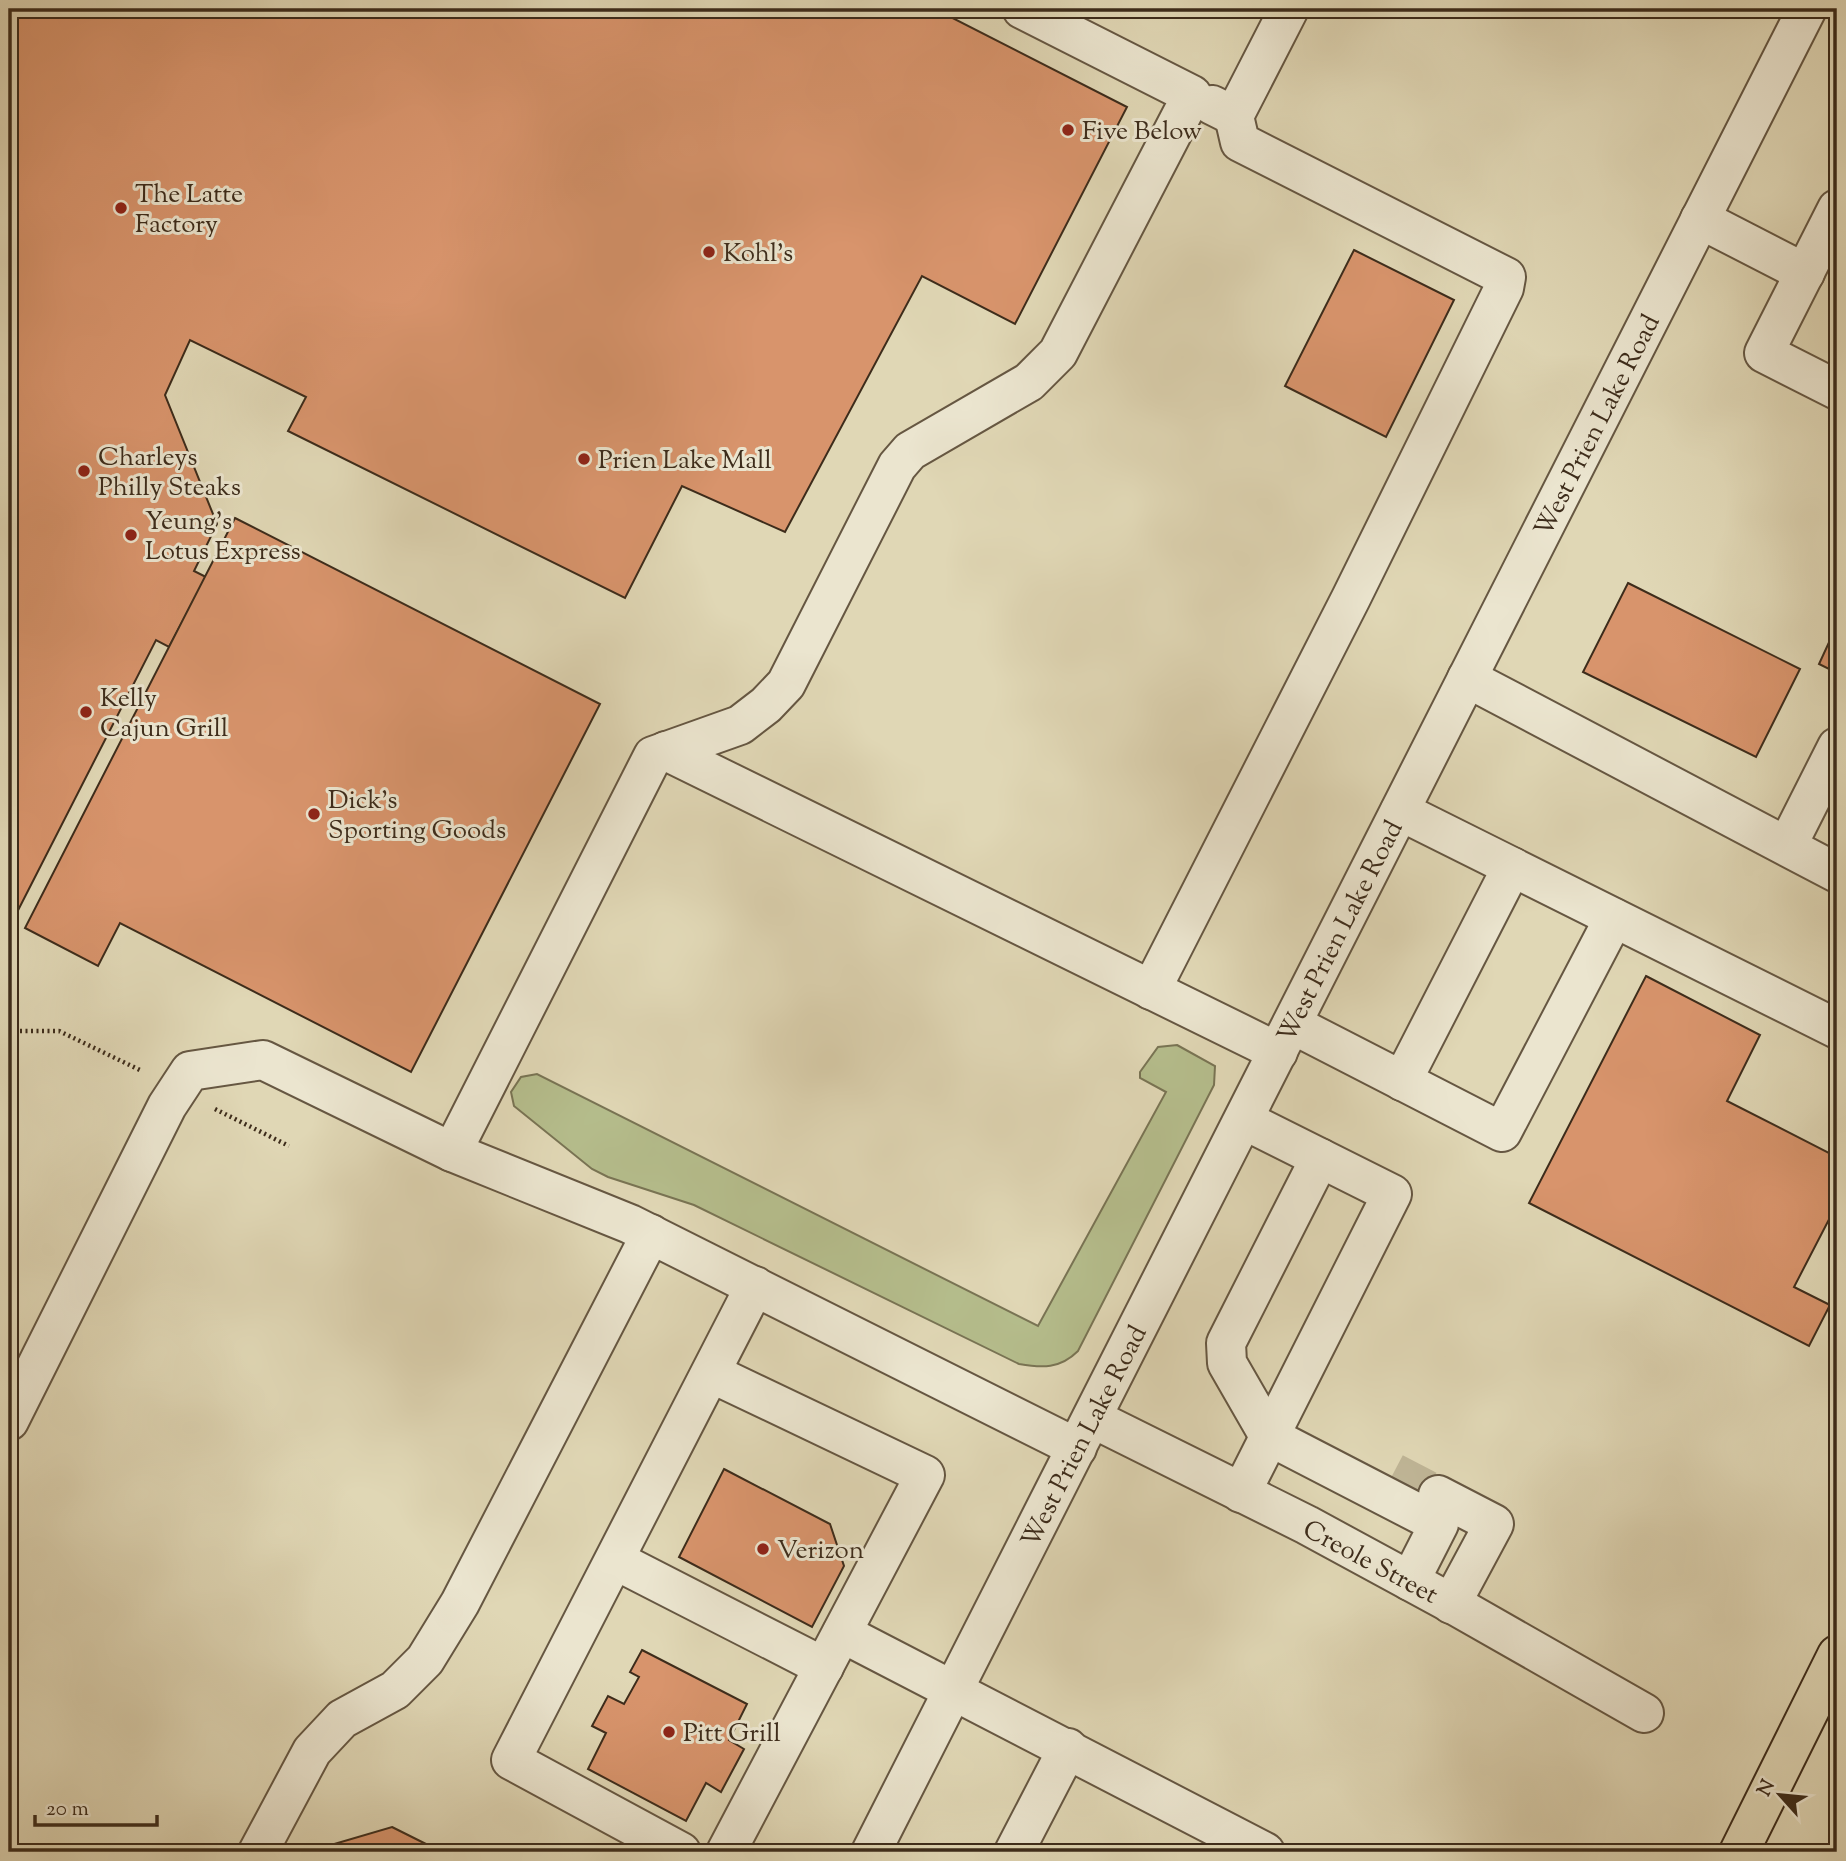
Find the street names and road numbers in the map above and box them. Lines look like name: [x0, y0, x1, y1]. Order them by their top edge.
street label: West Prien Lake Road: [1526, 308, 1670, 544]
street label: West Prien Lake Road: [1269, 814, 1413, 1050]
street label: West Prien Lake Road: [1013, 1319, 1157, 1555]
street label: Creole Street: [1296, 1512, 1444, 1614]

